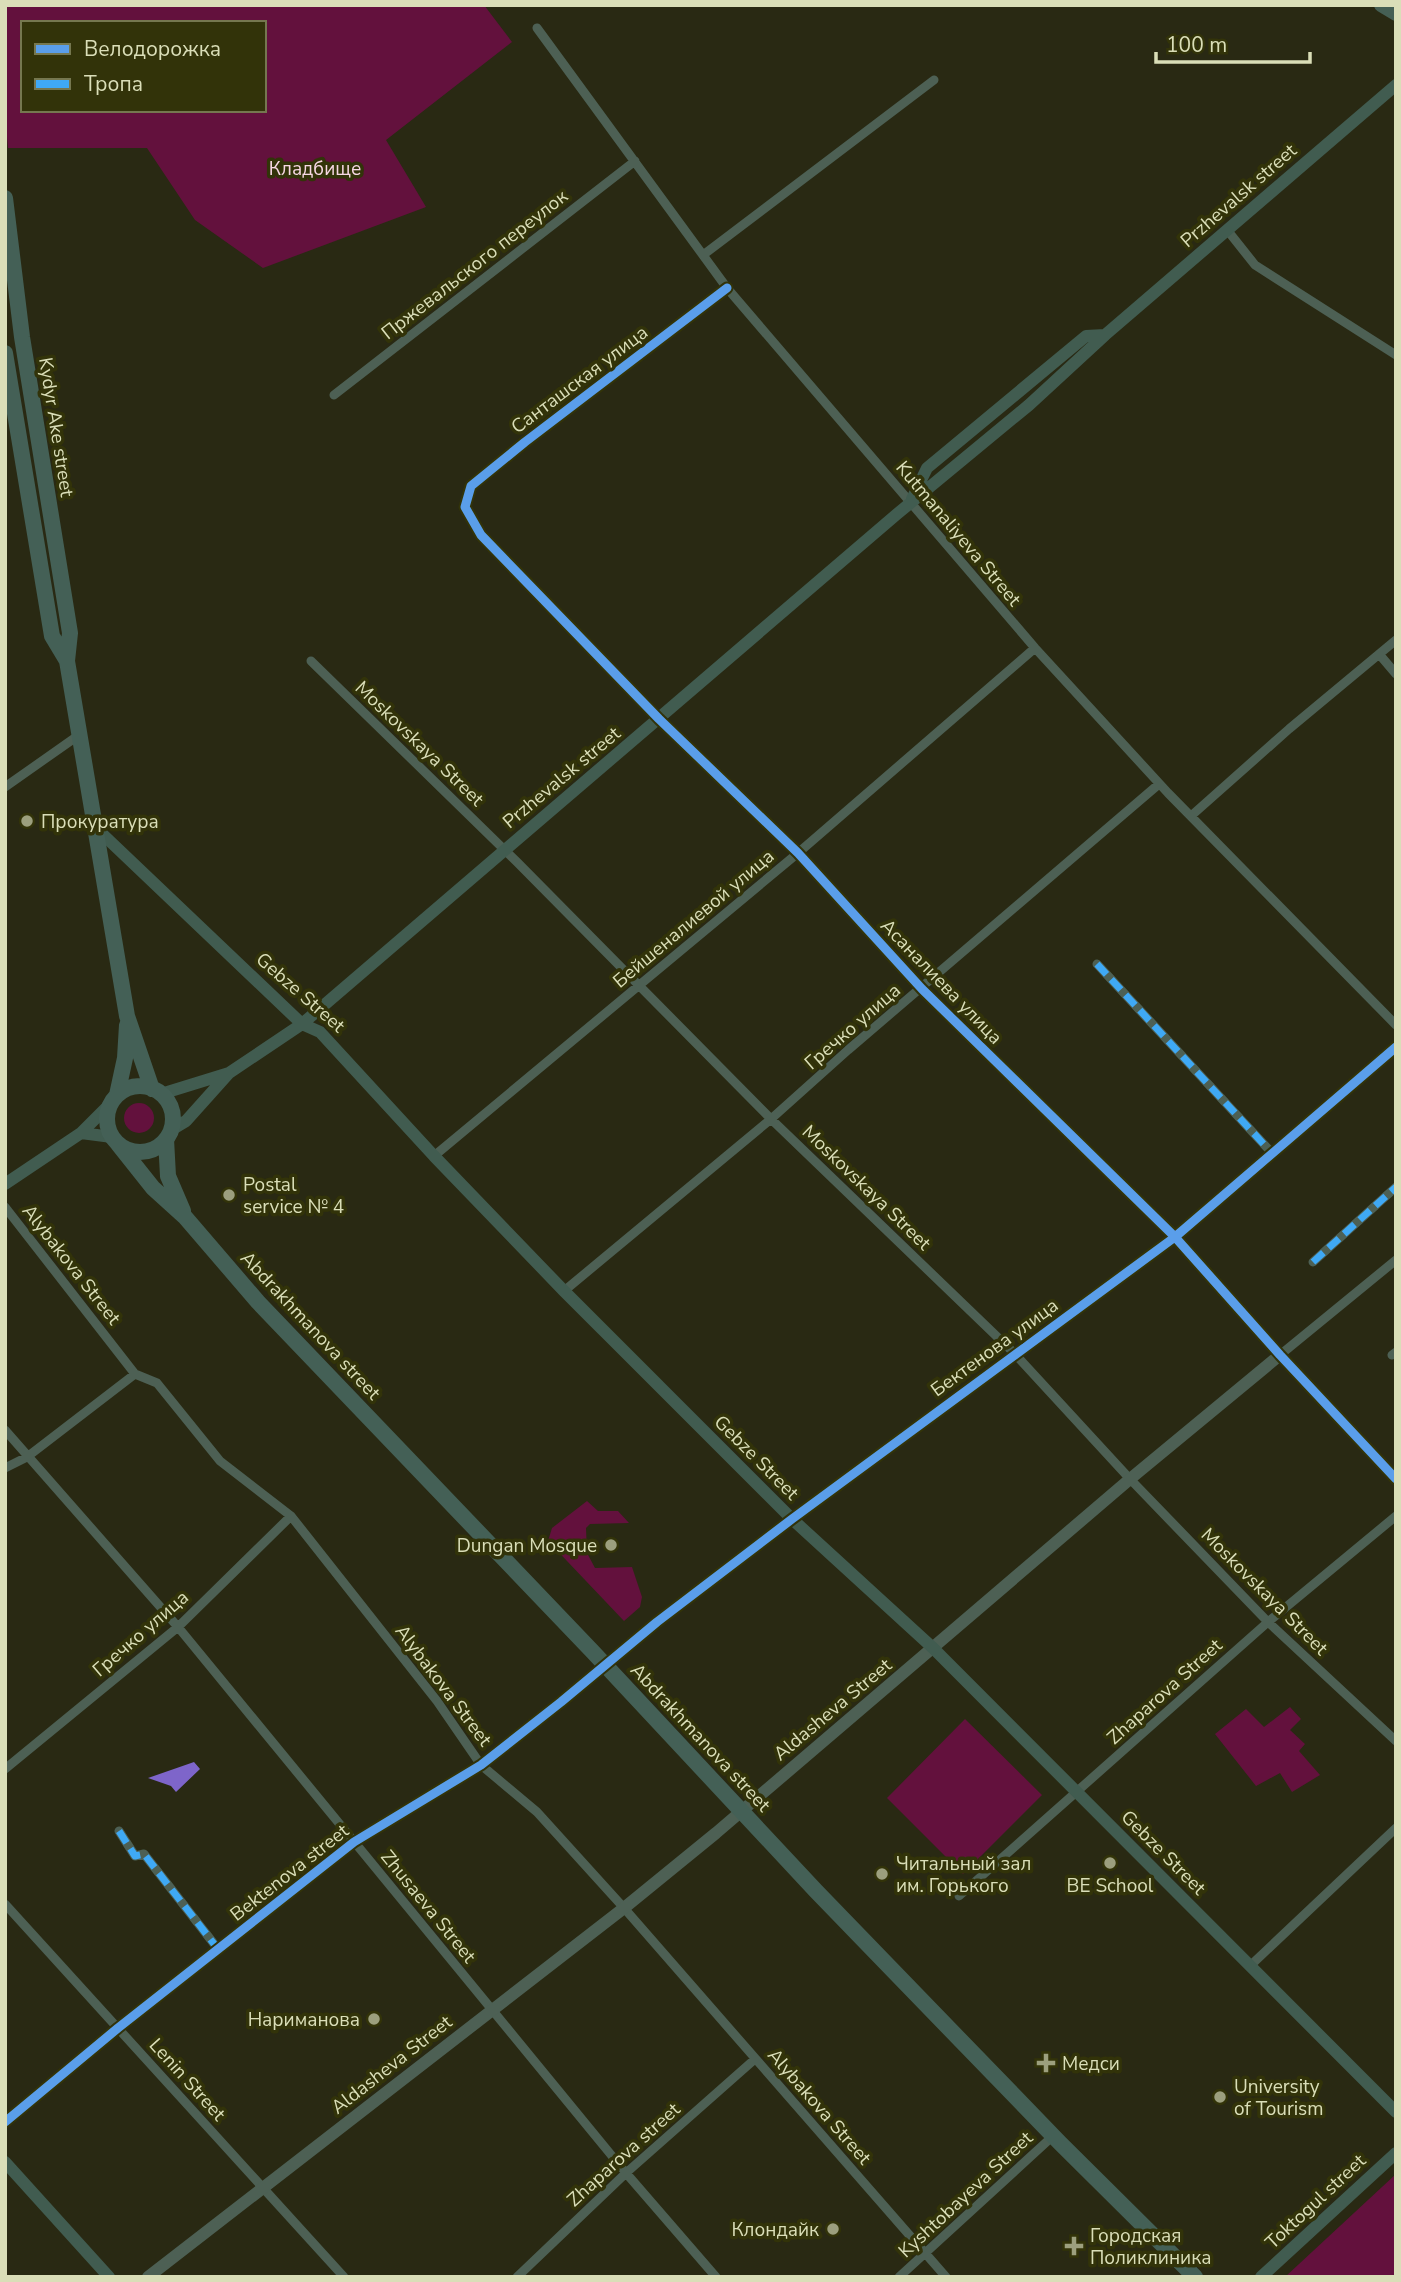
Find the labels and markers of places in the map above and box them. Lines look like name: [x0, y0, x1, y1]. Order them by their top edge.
place label: Прокуратура: [41, 809, 159, 835]
marker: Прокуратура: [19, 813, 35, 829]
place label: Postal service № 4: [243, 1172, 344, 1220]
marker: Postal service № 4: [221, 1187, 237, 1203]
place label: Dungan Mosque: [457, 1533, 597, 1559]
marker: Dungan Mosque: [603, 1537, 619, 1553]
place label: Читальный зал им. Горького: [896, 1851, 1031, 1899]
marker: BE School: [1102, 1855, 1118, 1871]
marker: Читальный зал им. Горького: [874, 1866, 890, 1882]
place label: BE School: [1067, 1873, 1154, 1899]
place label: Нариманова: [248, 2007, 360, 2033]
marker: Нариманова: [366, 2011, 382, 2027]
place label: Медси: [1062, 2051, 1120, 2077]
marker: Медси: [1036, 2053, 1056, 2073]
place label: University of Tourism: [1234, 2074, 1324, 2122]
marker: University of Tourism: [1212, 2089, 1228, 2105]
place label: Клондайк: [731, 2217, 819, 2243]
marker: Клондайк: [825, 2221, 841, 2237]
place label: Городская Поликлиника: [1090, 2223, 1211, 2271]
marker: Городская Поликлиника: [1064, 2236, 1084, 2256]

